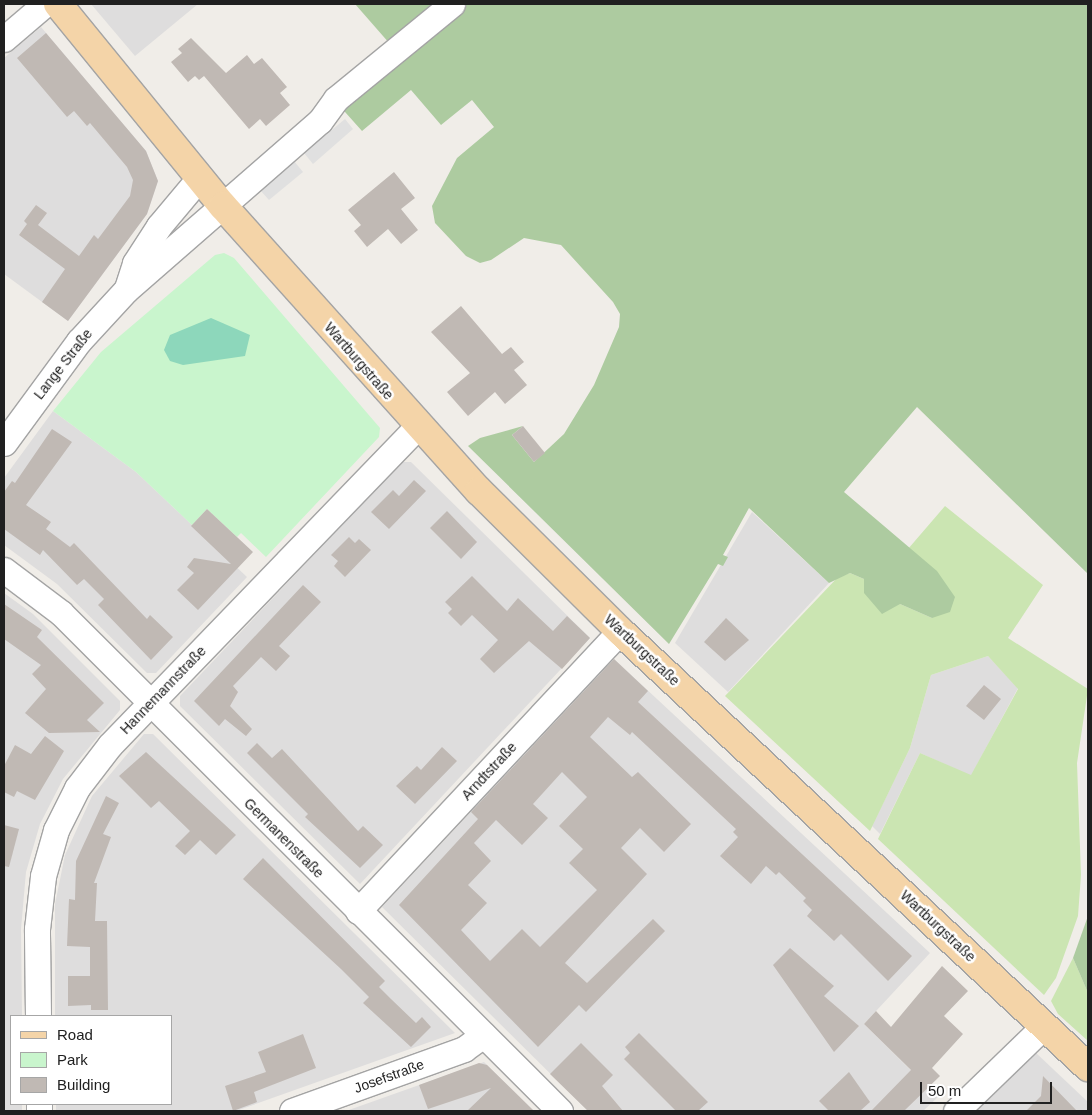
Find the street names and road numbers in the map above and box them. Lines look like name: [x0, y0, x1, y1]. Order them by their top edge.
street label: Wartburgstraße: [321, 319, 397, 403]
street label: Lange Straße: [30, 325, 96, 403]
street label: Wartburgstraße: [601, 611, 683, 689]
street label: Hannemannstraße: [117, 642, 209, 738]
street label: Arndtstraße: [458, 739, 520, 803]
street label: Germanenstraße: [241, 795, 327, 881]
street label: Wartburgstraße: [897, 887, 979, 965]
street label: Josefstraße: [352, 1056, 426, 1096]

